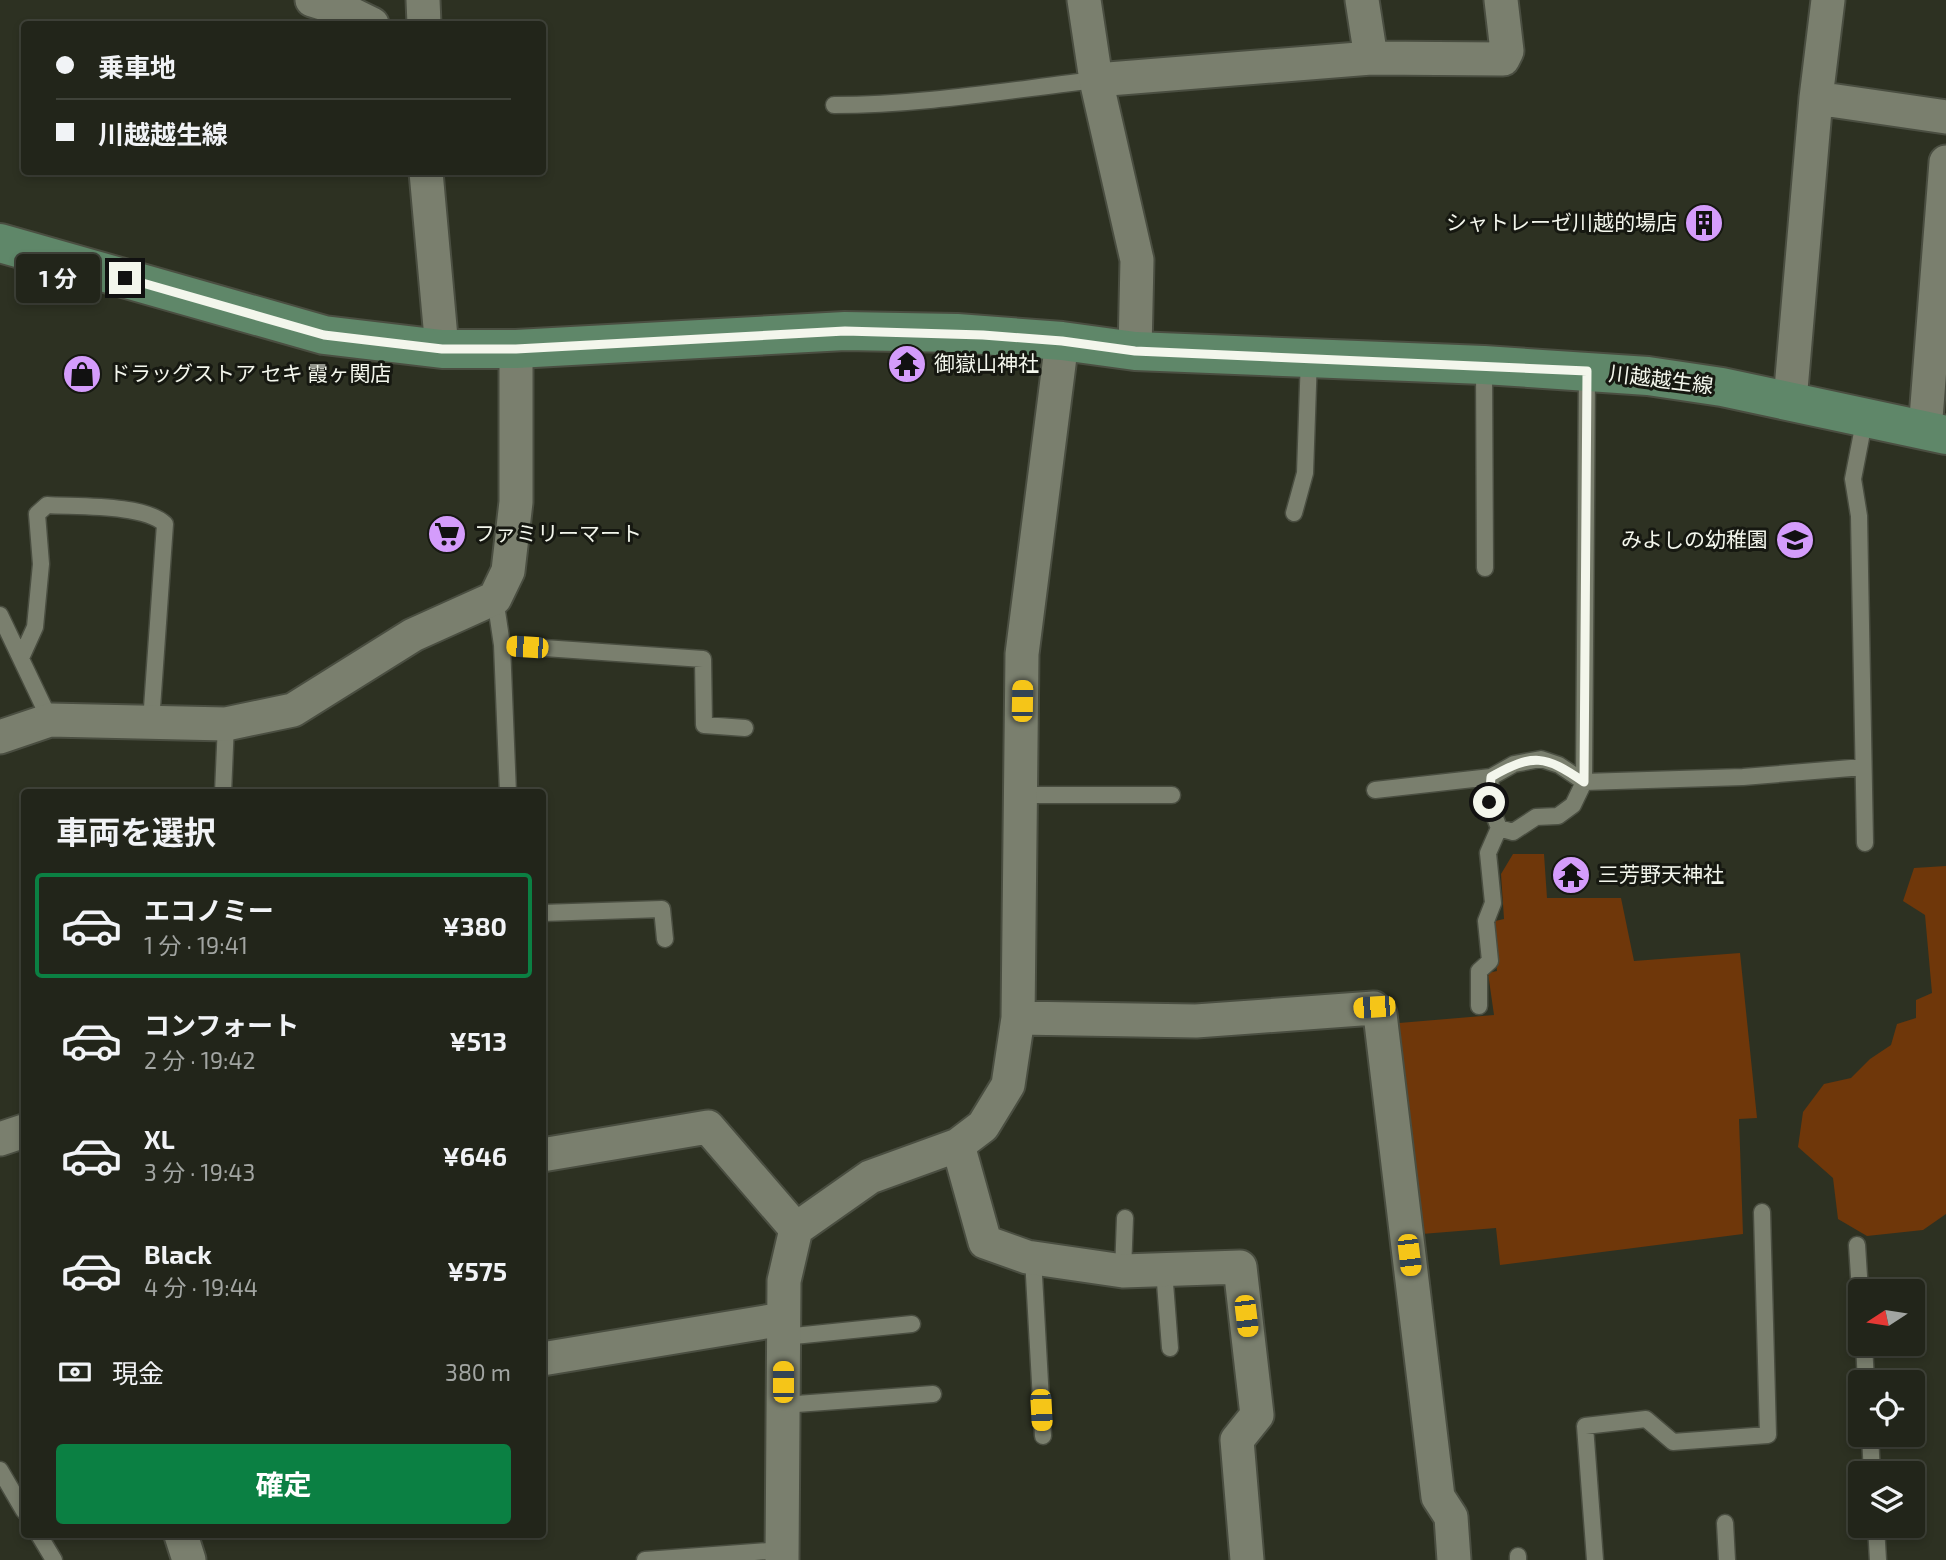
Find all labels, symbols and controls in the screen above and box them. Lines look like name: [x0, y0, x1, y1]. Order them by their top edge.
text: 乗車地: [98, 51, 176, 82]
text: 川越越生線: [98, 118, 228, 149]
building icon: シャトレーゼ川越的場店: [1683, 202, 1725, 244]
place label: シャトレーゼ川越的場店: [1446, 209, 1677, 234]
callout: 1 分: [17, 254, 100, 302]
route end: [109, 262, 141, 294]
text: 1 分: [39, 264, 77, 292]
temple icon: 御嶽山神社: [886, 343, 928, 385]
place label: 御嶽山神社: [934, 350, 1039, 375]
shop icon: ドラッグストア セキ 霞ヶ関店: [61, 353, 103, 395]
place label: ドラッグストア セキ 霞ヶ関店: [109, 360, 391, 385]
street label: 川越越生線: [1608, 360, 1715, 397]
supermarket icon: ファミリーマート: [426, 513, 468, 555]
school or university icon: みよしの幼稚園: [1774, 519, 1816, 561]
place label: ファミリーマート: [474, 520, 642, 545]
place label: みよしの幼稚園: [1621, 526, 1768, 551]
car: [506, 635, 549, 659]
car: [1012, 680, 1033, 722]
route start: [1473, 786, 1505, 818]
text: 車両を選択: [56, 812, 216, 850]
temple icon: 三芳野天神社: [1550, 854, 1592, 896]
place label: 三芳野天神社: [1598, 861, 1724, 886]
icon: car: [60, 894, 123, 957]
text: エコノミー: [144, 894, 274, 925]
text: ¥380: [442, 910, 507, 941]
text: 1 分 · 19:41: [144, 931, 248, 959]
car: [1353, 995, 1396, 1019]
icon: car: [60, 1009, 123, 1072]
text: コンフォート: [144, 1009, 299, 1040]
text: ¥513: [449, 1025, 507, 1056]
text: 2 分 · 19:42: [144, 1046, 256, 1074]
text: XL: [144, 1123, 175, 1154]
icon: car: [60, 1124, 123, 1187]
text: ¥646: [442, 1140, 507, 1171]
text: 3 分 · 19:43: [144, 1158, 255, 1186]
car: [1397, 1233, 1422, 1277]
text: Black: [144, 1238, 212, 1269]
icon: car: [60, 1239, 123, 1302]
text: ¥575: [447, 1255, 507, 1286]
text: 4 分 · 19:44: [144, 1273, 258, 1301]
north arrow: [1848, 1279, 1925, 1356]
map controls: [1848, 1279, 1925, 1538]
car: [1234, 1294, 1259, 1338]
icon: cash: [56, 1353, 94, 1391]
text: 現金: [112, 1357, 164, 1388]
text: 380 m: [445, 1358, 511, 1386]
car: [773, 1361, 794, 1403]
button: locate: [1848, 1370, 1925, 1447]
car: [1030, 1388, 1053, 1432]
button: 確定: [56, 1444, 511, 1524]
button: layers: [1848, 1461, 1925, 1538]

